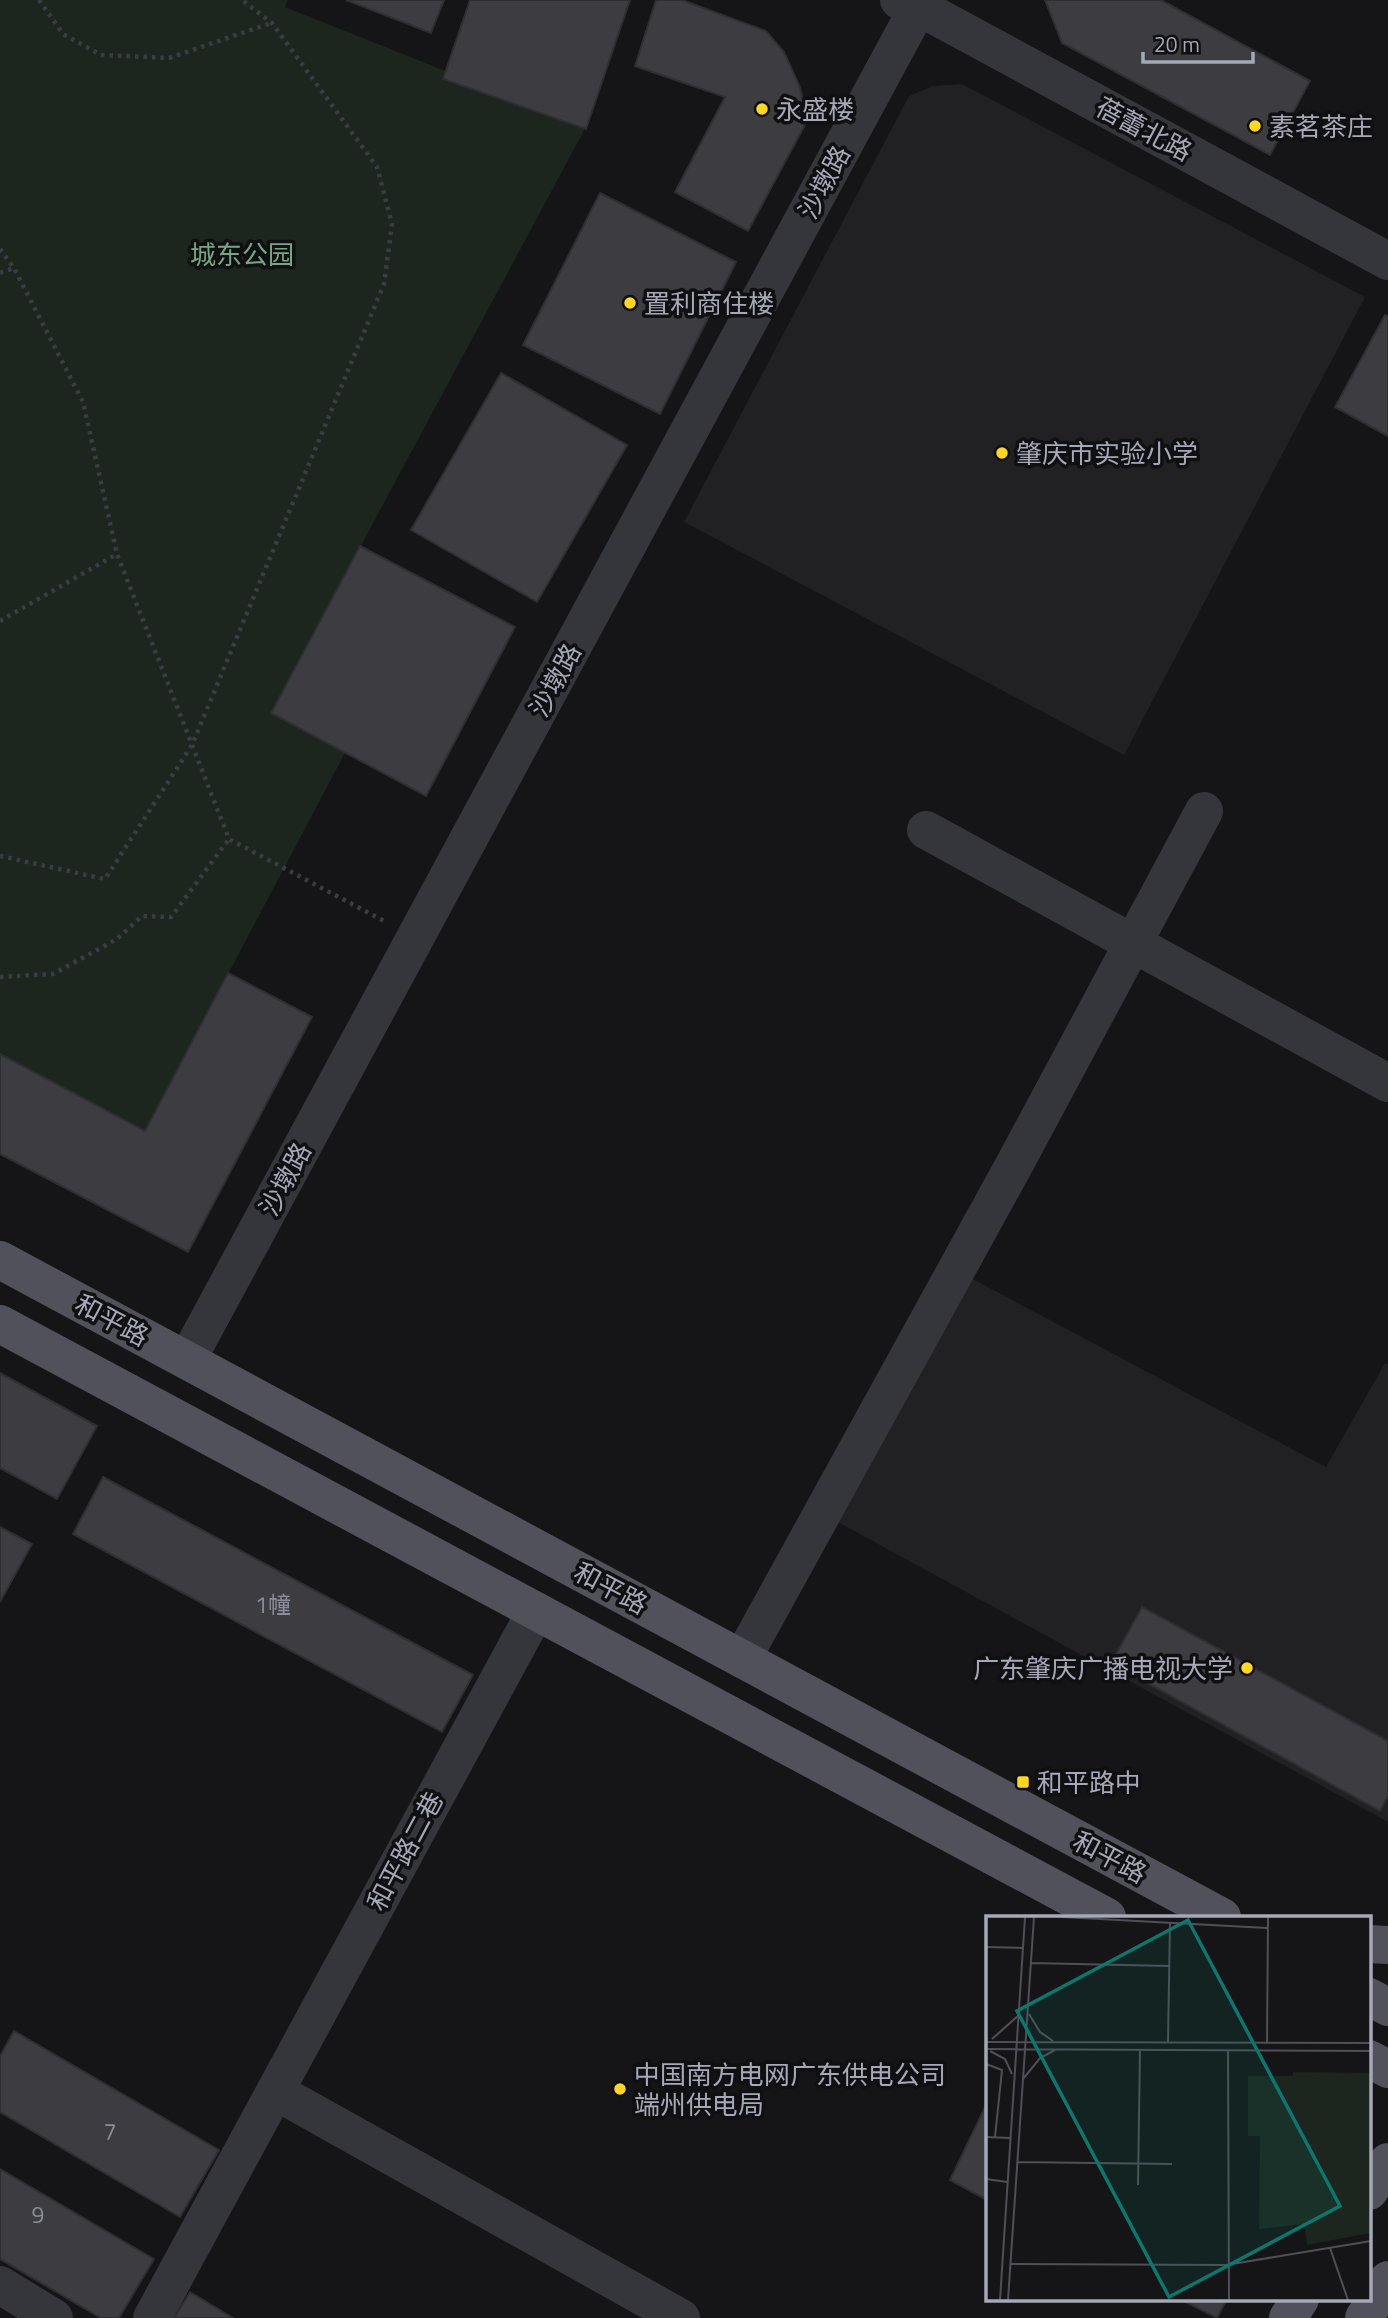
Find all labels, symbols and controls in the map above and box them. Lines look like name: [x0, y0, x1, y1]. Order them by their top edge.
scale bar: [1143, 21, 1253, 65]
text: 20 m: [1154, 28, 1200, 60]
street label: 蓓蕾北路: [1089, 87, 1199, 171]
place label: 永盛楼: [776, 90, 854, 129]
marker: 永盛楼: [754, 101, 770, 117]
place label: 素茗茶庄: [1269, 107, 1373, 146]
marker: 素茗茶庄: [1247, 118, 1263, 134]
street label: 沙墩路: [788, 138, 860, 226]
park label: 城东公园: [190, 235, 294, 274]
place label: 置利商住楼: [644, 284, 774, 323]
marker: 置利商住楼: [622, 295, 638, 311]
place label: 肇庆市实验小学: [1016, 434, 1198, 473]
marker: 肇庆市实验小学: [994, 445, 1010, 461]
street label: 沙墩路: [519, 636, 591, 724]
street label: 沙墩路: [249, 1135, 321, 1223]
street label: 和平路: [68, 1284, 156, 1356]
street label: 和平路: [567, 1552, 655, 1624]
house number: 1幢: [255, 1587, 291, 1622]
place label: 广东肇庆广播电视大学: [973, 1649, 1233, 1688]
marker: 广东肇庆广播电视大学: [1239, 1660, 1255, 1676]
place label: 和平路中: [1037, 1763, 1141, 1802]
marker: 和平路中: [1015, 1774, 1031, 1790]
street label: 和平路二巷: [357, 1784, 453, 1918]
street label: 和平路: [1066, 1821, 1154, 1893]
inset map: [986, 1916, 1370, 2300]
place label: 中国南方电网广东供电公司 端州供电局: [634, 2055, 946, 2124]
marker: 中国南方电网广东供电公司 端州供电局: [612, 2081, 628, 2097]
house number: 7: [104, 2114, 116, 2149]
house number: 9: [32, 2197, 44, 2232]

